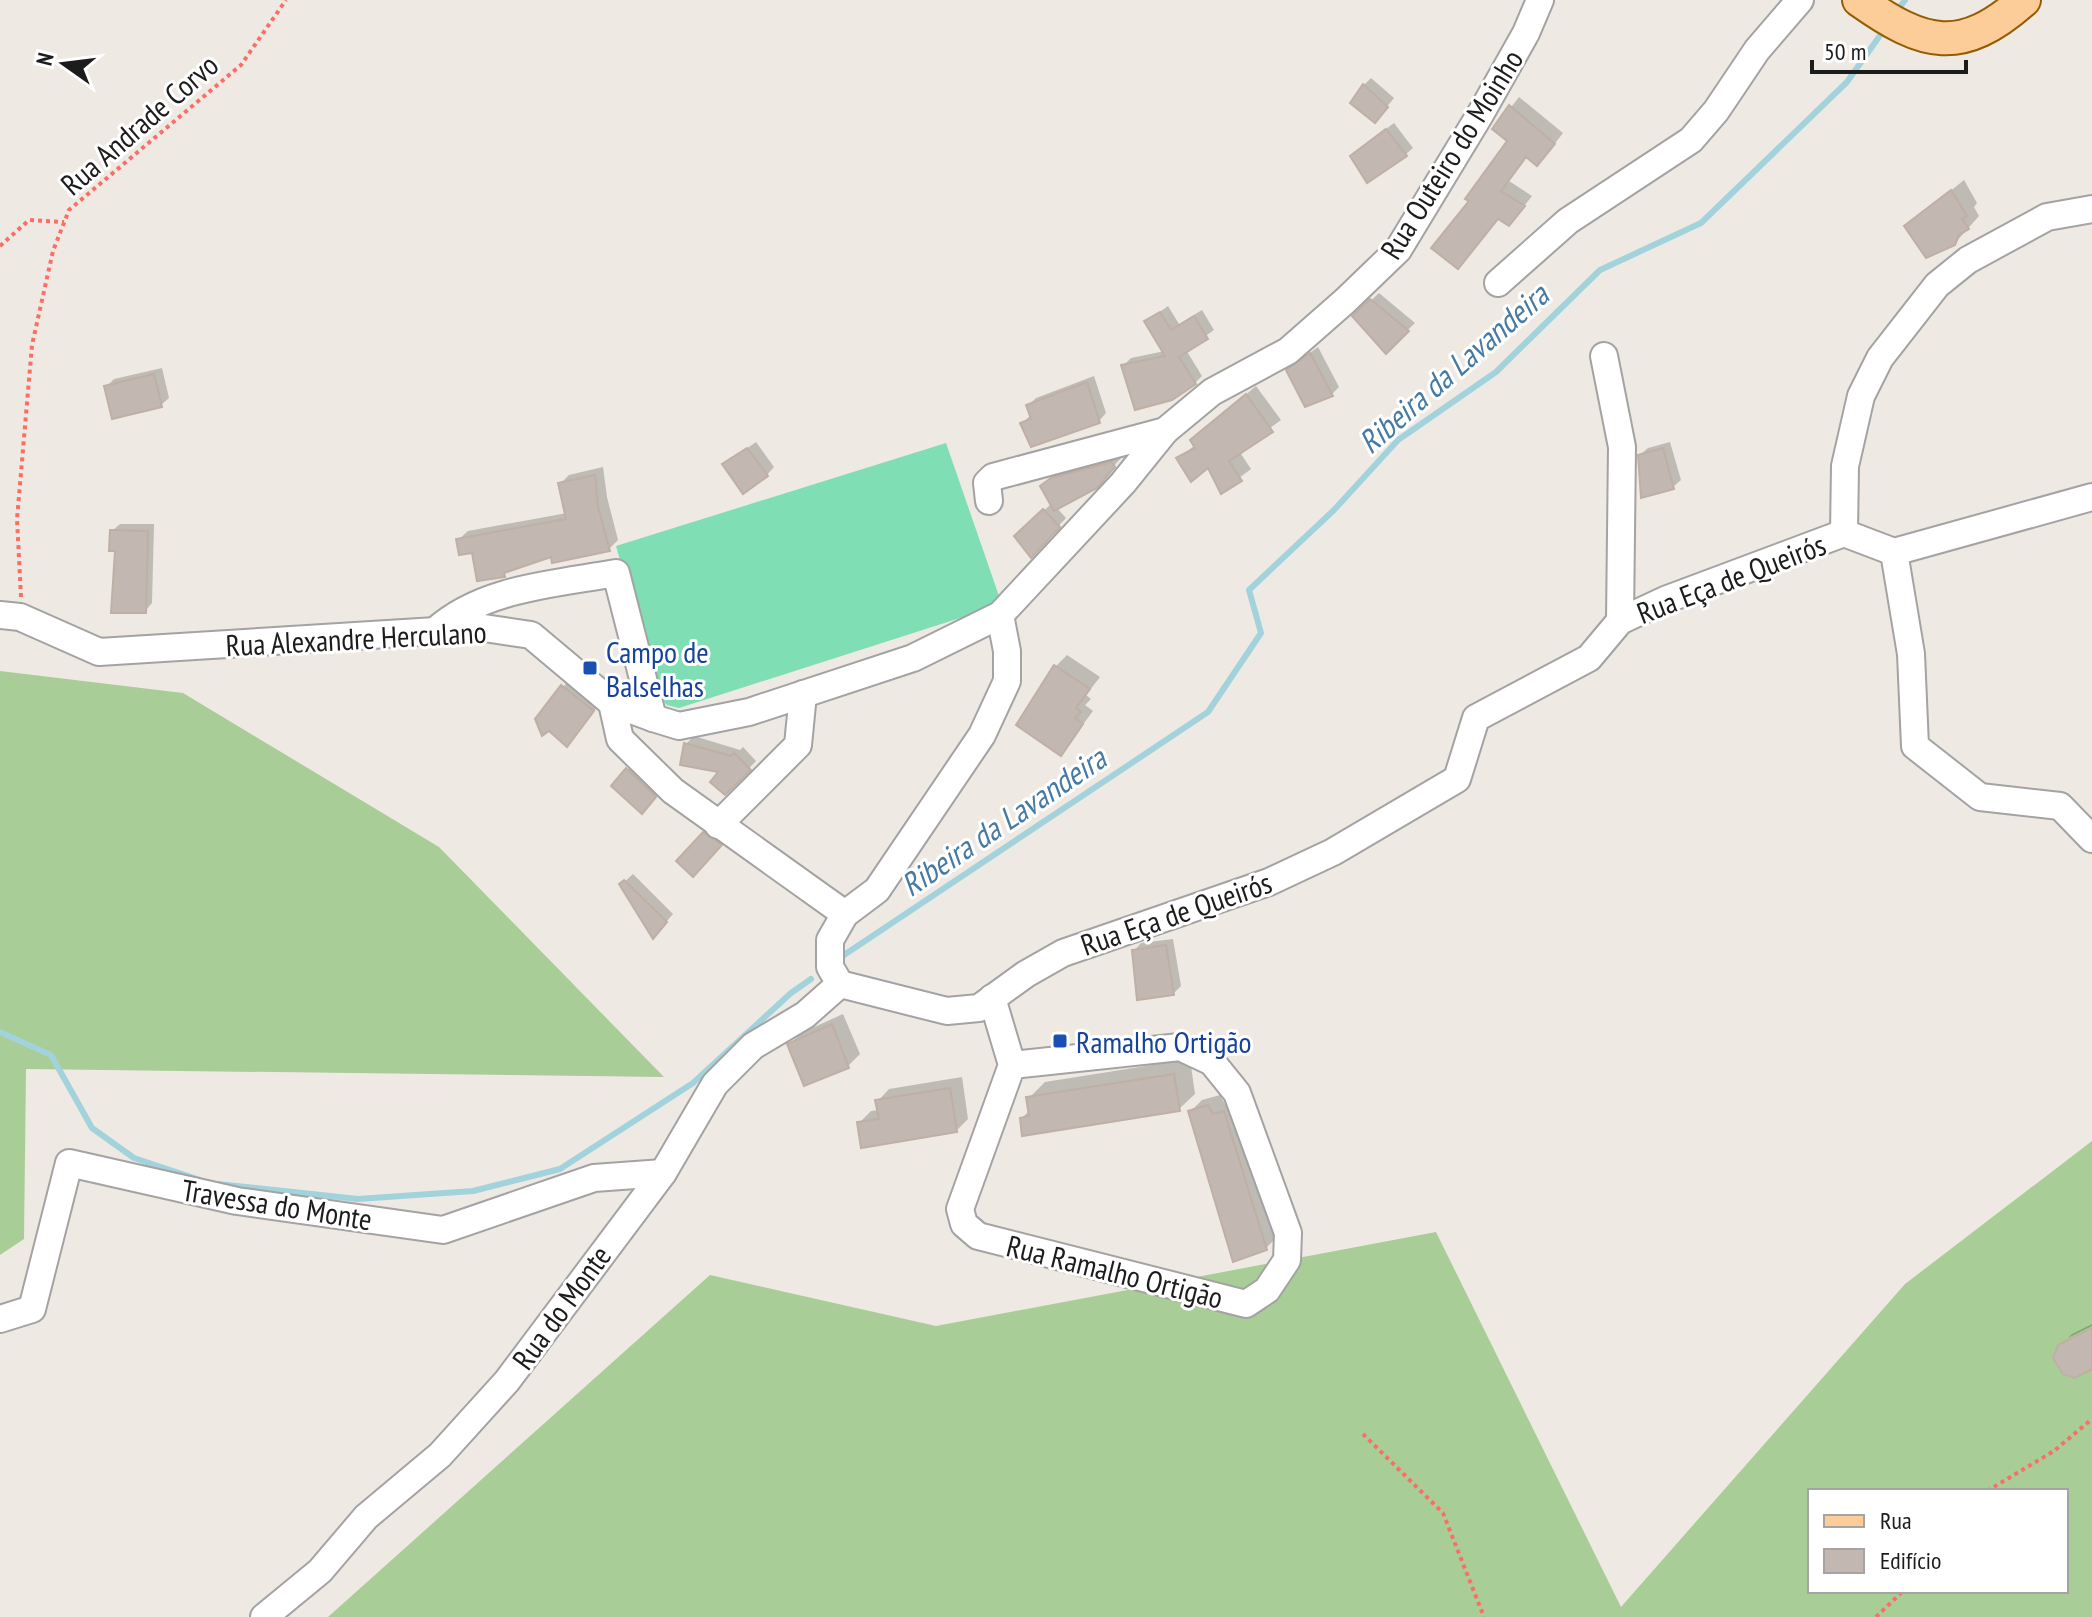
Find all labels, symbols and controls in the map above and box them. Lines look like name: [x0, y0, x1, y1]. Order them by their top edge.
north arrow: [24, 24, 104, 104]
scale bar: [1812, 24, 1966, 74]
text: 50 m: [1824, 36, 1866, 67]
street label: Rua Outeiro do Moinho: [1371, 42, 1531, 266]
street label: Rua Andrade Corvo: [52, 45, 226, 203]
text: N: [30, 50, 60, 68]
water label: Ribeira da Lavandeira: [1349, 272, 1558, 462]
street label: Rua Eça de Queirós: [1631, 524, 1831, 632]
street label: Rua Alexandre Herculano: [225, 612, 487, 664]
place label: Campo de Balselhas: [606, 632, 709, 705]
marker: Campo de Balselhas: [581, 659, 599, 677]
water label: Ribeira da Lavandeira: [892, 736, 1115, 905]
street label: Rua Eça de Queirós: [1076, 862, 1276, 964]
place label: Ramalho Ortigão: [1076, 1022, 1252, 1061]
marker: Ramalho Ortigão: [1051, 1032, 1069, 1050]
street label: Travessa do Monte: [179, 1170, 375, 1238]
street label: Rua Ramalho Ortigão: [1003, 1225, 1227, 1317]
street label: Rua do Monte: [503, 1237, 619, 1377]
legend: [1808, 1489, 2068, 1593]
text: Rua: [1880, 1505, 1912, 1536]
text: Edifício: [1880, 1545, 1941, 1576]

